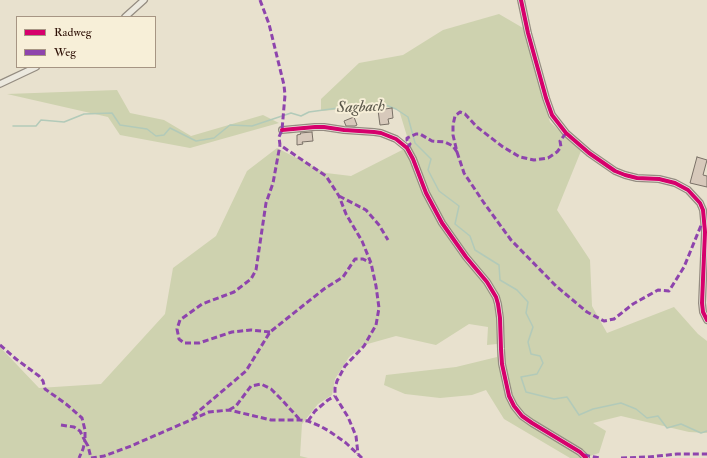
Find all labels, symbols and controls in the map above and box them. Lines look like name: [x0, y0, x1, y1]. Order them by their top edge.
legend: [16, 16, 156, 68]
text: Radweg: [54, 25, 92, 40]
text: Weg: [54, 45, 76, 60]
water label: Sagbach: [337, 98, 385, 118]

